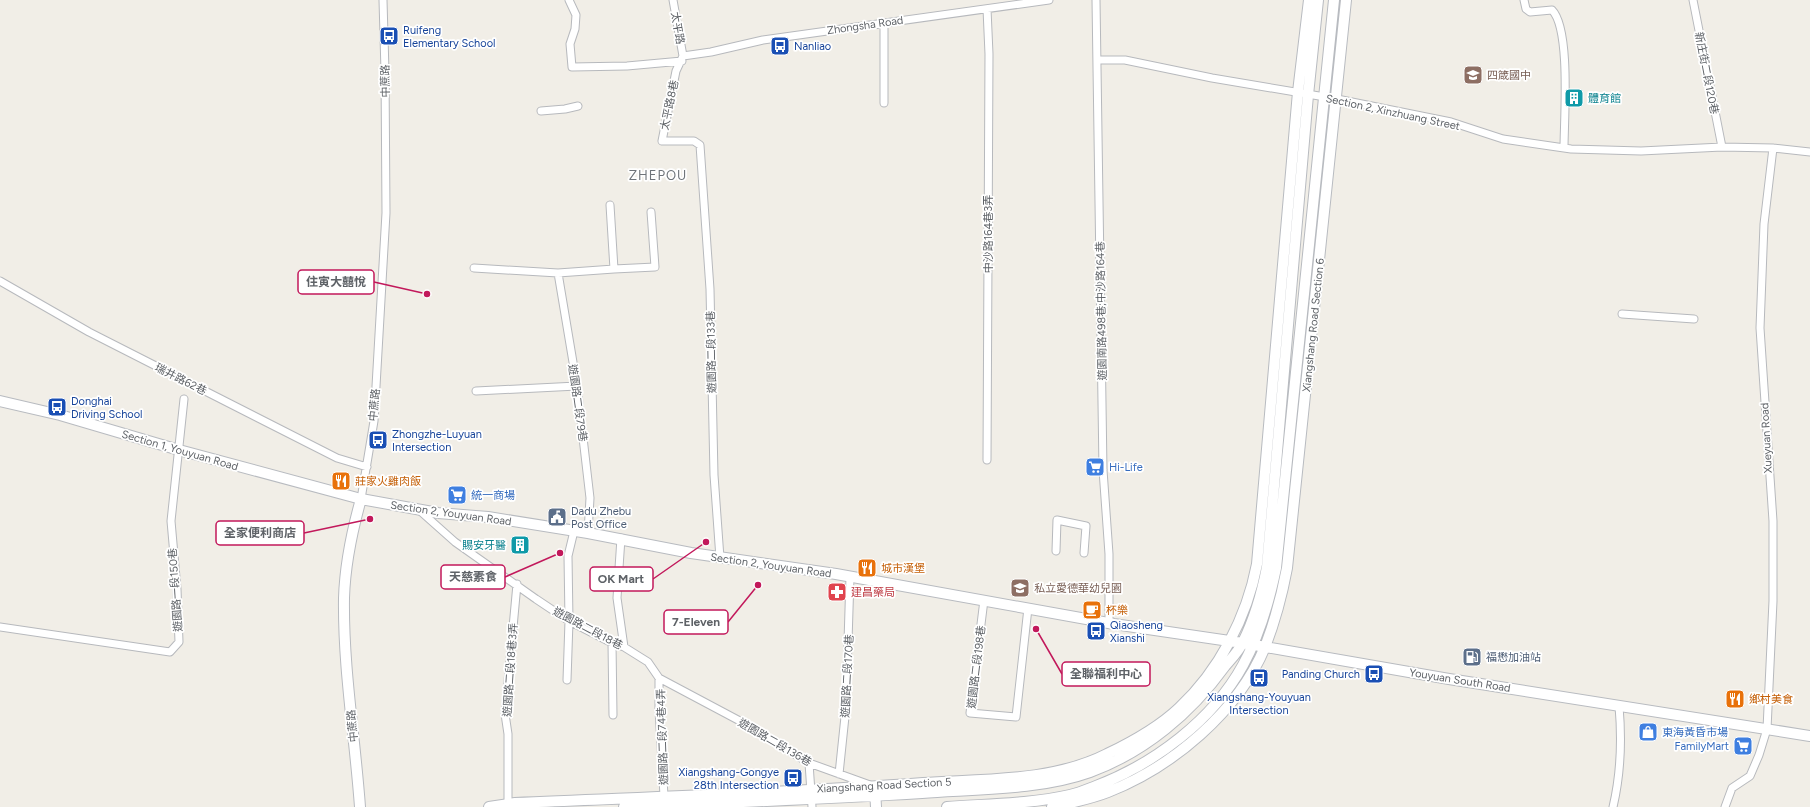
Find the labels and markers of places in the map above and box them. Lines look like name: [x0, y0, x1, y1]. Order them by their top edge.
place label: Ruifeng Elementary School: [403, 24, 495, 50]
bus stop icon: Ruifeng Elementary School: [378, 25, 400, 47]
bus stop icon: Nanliao: [769, 35, 791, 57]
place label: Nanliao: [794, 40, 831, 53]
school or university icon: 四箴國中: [1462, 64, 1484, 86]
place label: 四箴國中: [1487, 69, 1531, 82]
building icon: 體育館: [1563, 87, 1585, 109]
place label: 體育館: [1588, 92, 1621, 105]
callout: 住寅大囍悅: [298, 270, 374, 294]
place label: Donghai Driving School: [71, 395, 142, 421]
bus stop icon: Donghai Driving School: [46, 396, 68, 418]
place label: Zhongzhe-Luyuan Intersection: [392, 428, 482, 454]
bus stop icon: Zhongzhe-Luyuan Intersection: [367, 429, 389, 451]
supermarket icon: Hi-Life: [1084, 456, 1106, 478]
place label: Hi-Life: [1109, 461, 1143, 474]
restaurant icon: 莊家火雞肉飯: [330, 470, 352, 492]
place label: 莊家火雞肉飯: [355, 475, 421, 488]
supermarket icon: 統一商場: [446, 484, 468, 506]
place label: 統一商場: [471, 489, 515, 502]
place label: Dadu Zhebu Post Office: [571, 505, 631, 531]
public building icon: Dadu Zhebu Post Office: [546, 506, 568, 528]
callout: 全家便利商店: [216, 521, 304, 545]
building icon: 賜安牙醫: [509, 534, 531, 556]
place label: 賜安牙醫: [462, 539, 506, 552]
restaurant icon: 城市漢堡: [856, 557, 878, 579]
place label: 城市漢堡: [881, 562, 925, 575]
callout: 天慈素食: [441, 565, 505, 589]
callout: OK Mart: [590, 567, 653, 591]
school or university icon: 私立愛德華幼兒園: [1009, 577, 1031, 599]
pharmacy icon: 建昌藥局: [826, 581, 848, 603]
place label: 私立愛德華幼兒園: [1034, 582, 1122, 595]
place label: 建昌藥局: [851, 586, 895, 599]
cafe icon: 杯樂: [1081, 599, 1103, 621]
place label: 杯樂: [1106, 604, 1128, 617]
callout: 7-Eleven: [664, 610, 728, 634]
place label: Qiaosheng Xianshi: [1110, 619, 1163, 645]
bus stop icon: Qiaosheng Xianshi: [1085, 620, 1107, 642]
fuel station icon: 福懋加油站: [1461, 646, 1483, 668]
place label: 福懋加油站: [1486, 651, 1541, 664]
callout: 全聯福利中心: [1062, 662, 1150, 686]
bus stop icon: Panding Church: [1363, 663, 1385, 685]
bus stop icon: Xiangshang-Youyuan Intersection: [1248, 667, 1270, 689]
place label: Panding Church: [1282, 668, 1360, 681]
restaurant icon: 鄉村美食: [1724, 688, 1746, 710]
place label: Xiangshang-Youyuan Intersection: [1207, 691, 1311, 717]
place label: 鄉村美食: [1749, 693, 1793, 706]
shop icon: 東海黃昏市場: [1637, 721, 1659, 743]
place label: 東海黃昏市場: [1662, 726, 1728, 739]
supermarket icon: FamilyMart: [1732, 735, 1754, 757]
place label: FamilyMart: [1675, 740, 1729, 753]
place label: Xiangshang-Gongye 28th Intersection: [678, 766, 779, 792]
bus stop icon: Xiangshang-Gongye 28th Intersection: [782, 767, 804, 789]

